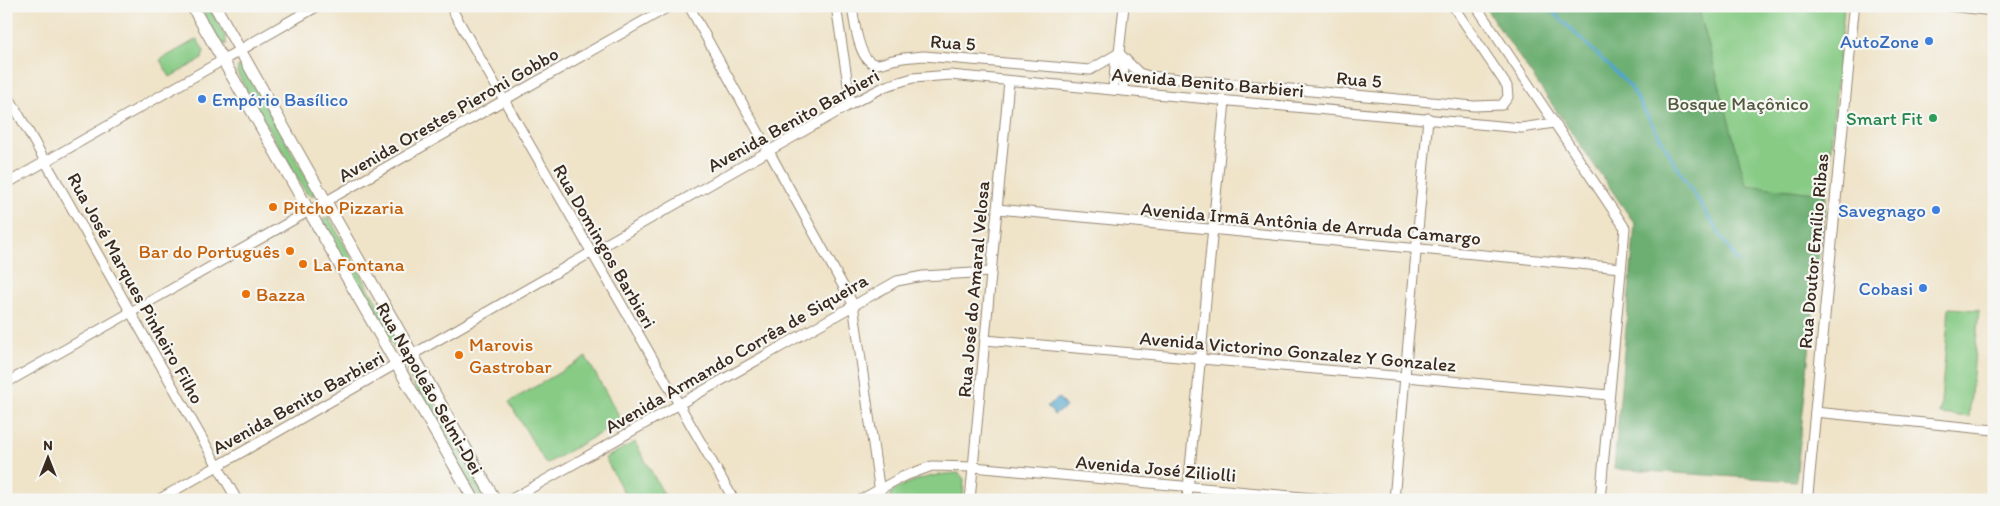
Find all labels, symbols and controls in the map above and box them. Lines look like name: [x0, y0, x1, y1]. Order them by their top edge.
street label: Rua 5: [929, 29, 977, 56]
place label: AutoZone: [1840, 30, 1919, 53]
marker: AutoZone: [1923, 35, 1935, 47]
street label: Avenida Orestes Pieroni Gobbo: [334, 42, 563, 187]
street label: Avenida Benito Barbieri: [1111, 63, 1305, 102]
street label: Avenida Benito Barbieri: [703, 64, 883, 177]
street label: Rua 5: [1335, 66, 1383, 93]
place label: Empório Basílico: [212, 88, 348, 111]
park label: Bosque Maçônico: [1667, 92, 1809, 115]
marker: Empório Basílico: [196, 93, 208, 105]
place label: Smart Fit: [1846, 107, 1923, 130]
marker: Smart Fit: [1927, 112, 1939, 124]
street label: Rua Doutor Emílio Ribas: [1793, 152, 1834, 350]
street label: Rua Domingos Barbieri: [548, 160, 661, 332]
street label: Rua José Marques Pinheiro Filho: [62, 169, 209, 408]
street label: Rua José do Amaral Velosa: [953, 180, 994, 398]
place label: Pitcho Pizzaria: [283, 196, 404, 219]
street label: Avenida Irmã Antônia de Arruda Camargo: [1140, 197, 1482, 250]
place label: Savegnago: [1838, 199, 1926, 222]
marker: Pitcho Pizzaria: [267, 201, 279, 213]
marker: Savegnago: [1930, 204, 1942, 216]
place label: Bar do Português: [139, 240, 280, 263]
marker: Bar do Português: [284, 245, 296, 257]
place label: La Fontana: [313, 253, 405, 276]
marker: La Fontana: [297, 258, 309, 270]
street label: Avenida Armando Corrêa de Siqueira: [601, 268, 872, 438]
place label: Cobasi: [1859, 277, 1913, 300]
marker: Cobasi: [1917, 282, 1929, 294]
place label: Bazza: [256, 283, 305, 306]
marker: Bazza: [240, 288, 252, 300]
street label: Rua Napoleão Selmi-Dei: [371, 298, 488, 479]
street label: Avenida Victorino Gonzalez Y Gonzalez: [1139, 326, 1457, 377]
place label: Marovis Gastrobar: [469, 333, 553, 378]
street label: Avenida Benito Barbieri: [208, 346, 388, 459]
marker: Marovis Gastrobar: [453, 349, 465, 361]
north arrow: [22, 434, 72, 484]
text: N: [43, 437, 53, 454]
street label: Avenida José Ziliolli: [1075, 450, 1237, 487]

